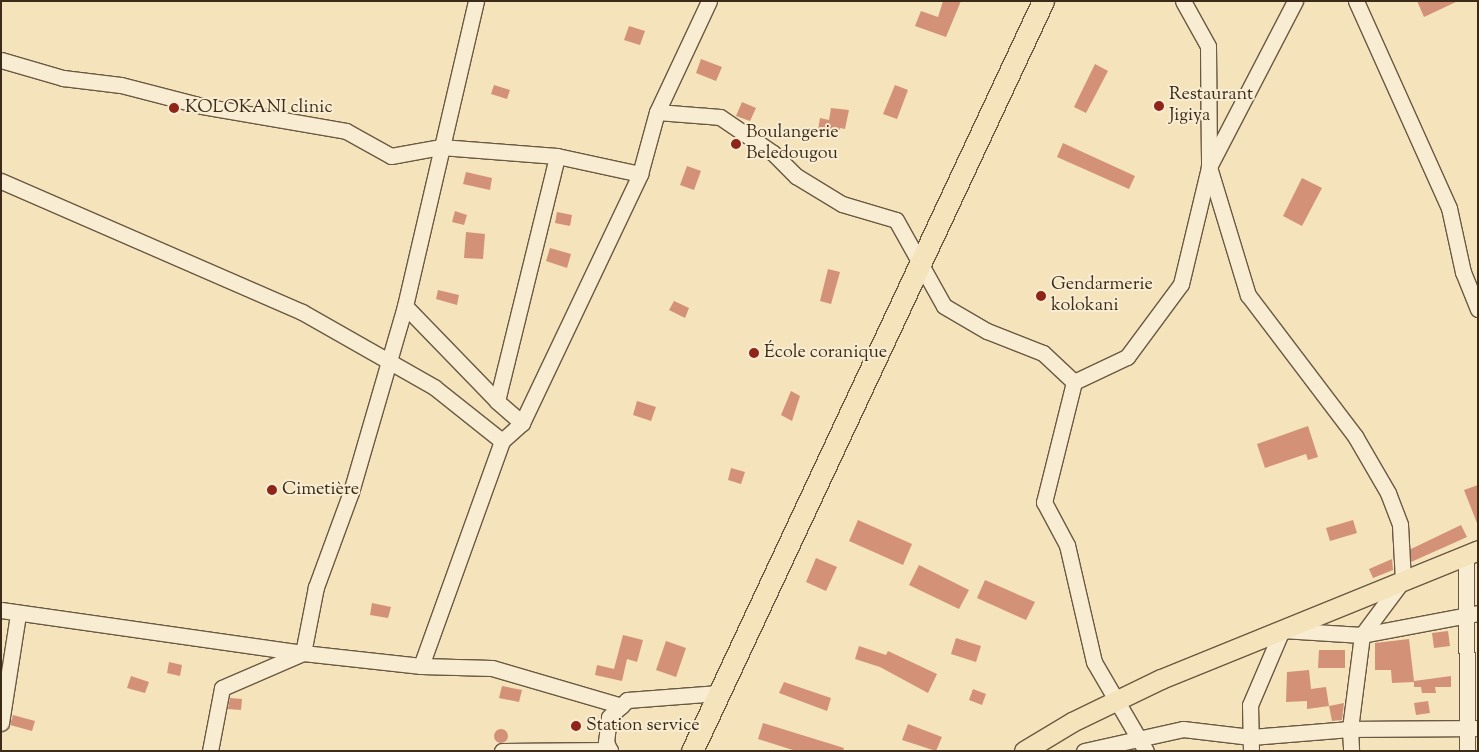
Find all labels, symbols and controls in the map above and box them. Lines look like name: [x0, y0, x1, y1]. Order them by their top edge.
place label: Restaurant Jigiya: [1169, 85, 1253, 128]
place label: KOLOKANI clinic: [185, 97, 333, 119]
marker: Restaurant Jigiya: [1153, 100, 1165, 112]
marker: KOLOKANI clinic: [167, 101, 181, 115]
place label: Boulangerie Beledougou: [746, 123, 839, 166]
marker: Boulangerie Beledougou: [730, 138, 742, 150]
place label: Gendarmerie kolokani: [1051, 275, 1153, 318]
marker: Gendarmerie kolokani: [1035, 290, 1047, 302]
place label: École coranique: [764, 342, 887, 364]
marker: École coranique: [748, 347, 760, 359]
place label: Cimetière: [282, 479, 359, 501]
marker: Cimetière: [266, 484, 278, 496]
place label: Station service: [586, 715, 700, 737]
marker: Station service: [570, 720, 582, 732]

